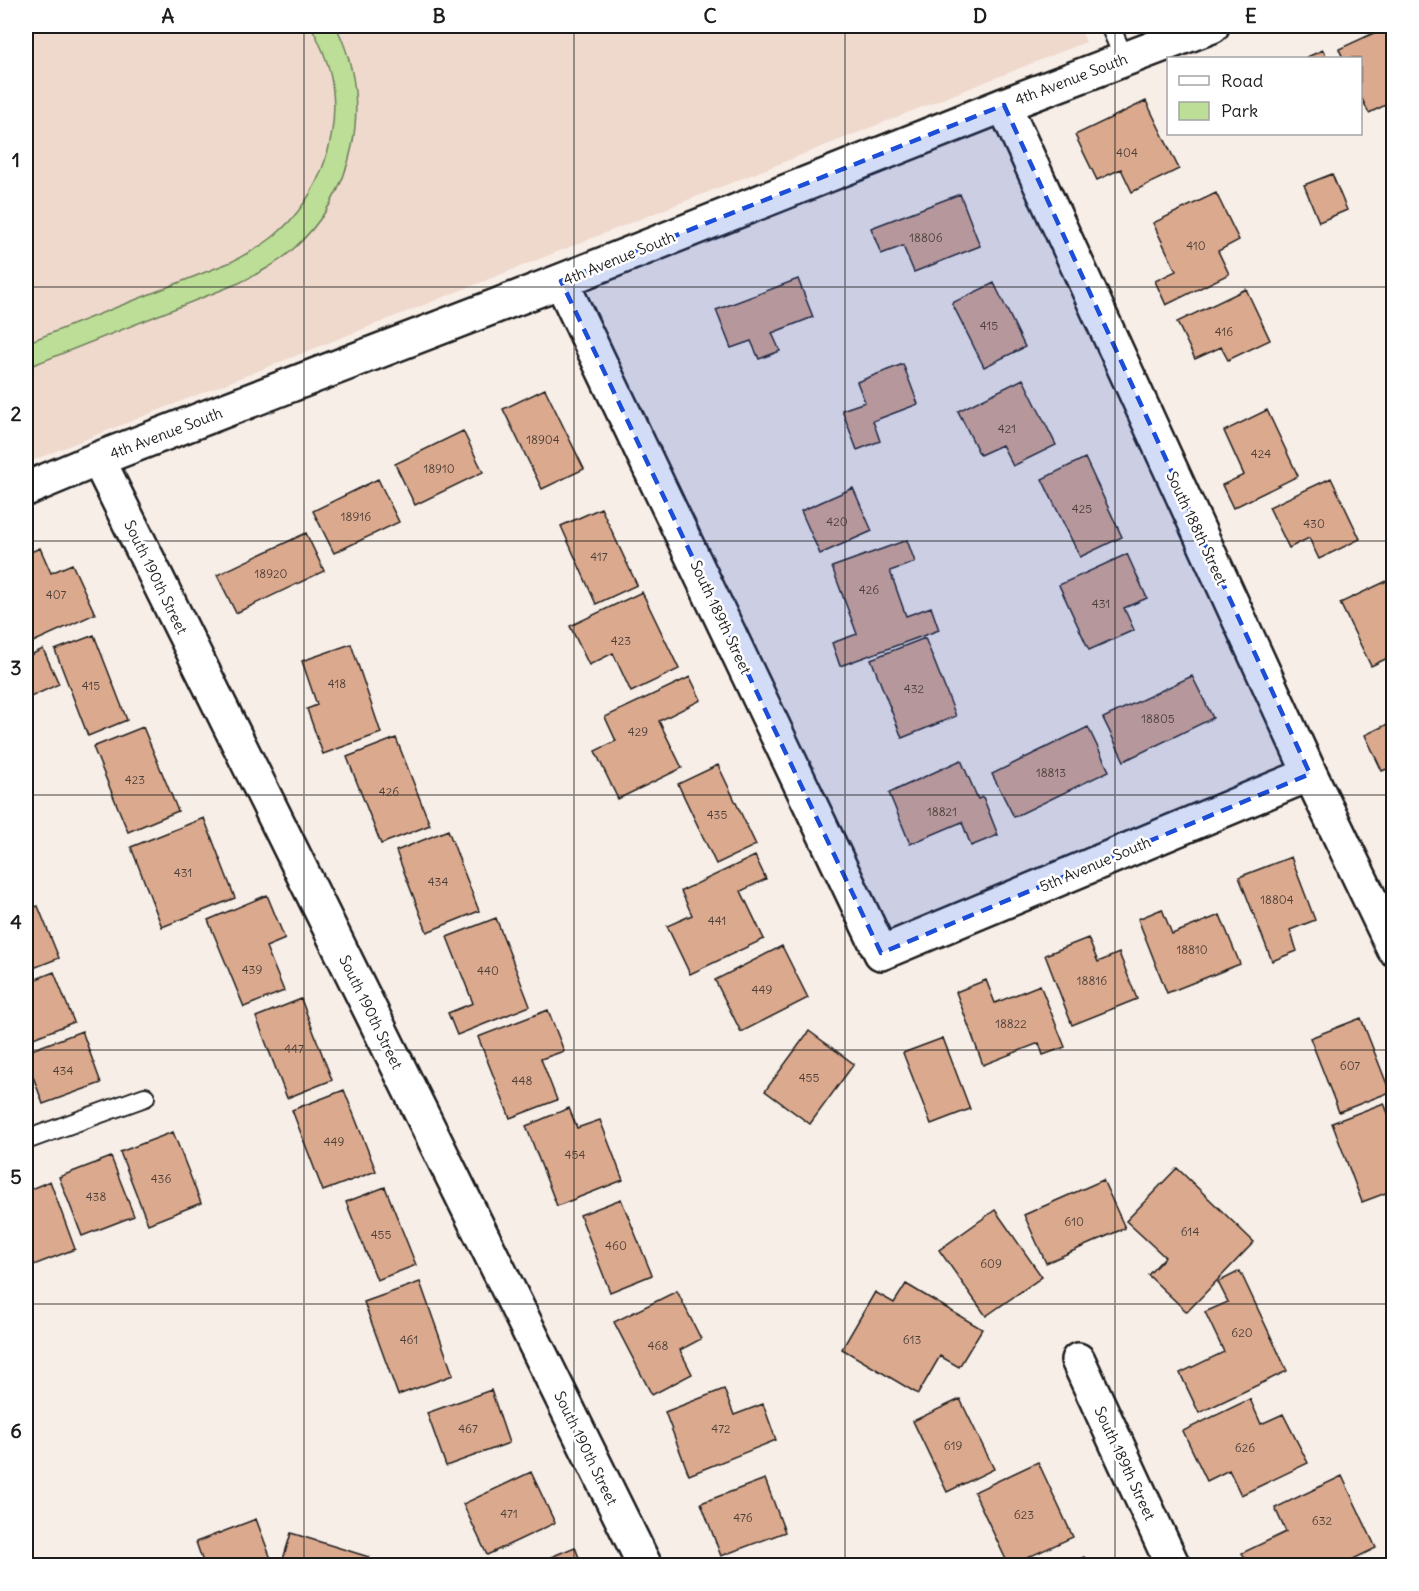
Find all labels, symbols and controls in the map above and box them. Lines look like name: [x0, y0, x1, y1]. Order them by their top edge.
text: A: [162, 3, 175, 28]
text: B: [432, 3, 446, 28]
text: C: [703, 3, 717, 28]
text: D: [973, 3, 987, 28]
text: E: [1245, 3, 1257, 28]
street label: 4th Avenue South: [1012, 49, 1130, 109]
legend: [1167, 57, 1362, 135]
text: Road: [1221, 69, 1264, 92]
text: Park: [1221, 99, 1258, 122]
house number: 404: [1116, 145, 1138, 160]
text: 1: [12, 147, 20, 172]
street label: 4th Avenue South: [560, 227, 678, 289]
house number: 18806: [909, 230, 943, 245]
house number: 410: [1186, 238, 1206, 253]
house number: 415: [980, 318, 998, 333]
house number: 416: [1215, 324, 1233, 339]
text: 2: [11, 401, 22, 426]
street label: 4th Avenue South: [107, 403, 225, 463]
house number: 421: [998, 421, 1016, 436]
house number: 18904: [526, 432, 560, 447]
house number: 424: [1251, 446, 1271, 461]
house number: 18910: [423, 461, 455, 476]
street label: South 188th Street: [1162, 468, 1232, 588]
house number: 425: [1072, 501, 1092, 516]
house number: 18916: [341, 509, 371, 524]
house number: 420: [826, 514, 848, 529]
house number: 430: [1303, 516, 1325, 531]
street label: South 190th Street: [120, 517, 192, 637]
house number: 417: [590, 549, 608, 564]
street label: South 189th Street: [686, 557, 756, 677]
house number: 18920: [254, 566, 288, 581]
house number: 426: [859, 582, 879, 597]
house number: 407: [46, 587, 66, 602]
house number: 431: [1092, 596, 1110, 611]
house number: 423: [611, 633, 631, 648]
text: 3: [10, 655, 22, 680]
house number: 418: [328, 676, 346, 691]
house number: 415: [82, 678, 100, 693]
house number: 432: [904, 681, 925, 696]
house number: 18805: [1141, 711, 1175, 726]
house number: 429: [628, 724, 648, 739]
house number: 18813: [1036, 765, 1066, 780]
house number: 423: [125, 772, 145, 787]
house number: 426: [379, 784, 399, 799]
house number: 18821: [927, 804, 957, 819]
house number: 435: [707, 807, 727, 822]
street label: 5th Avenue South: [1037, 832, 1154, 896]
house number: 431: [174, 865, 192, 880]
house number: 434: [428, 874, 448, 889]
house number: 18804: [1260, 892, 1294, 907]
text: 4: [10, 909, 22, 934]
house number: 441: [708, 913, 726, 928]
house number: 18810: [1176, 942, 1208, 957]
street label: South 190th Street: [335, 952, 407, 1072]
house number: 439: [242, 962, 262, 977]
house number: 440: [477, 963, 499, 978]
house number: 18816: [1077, 973, 1107, 988]
house number: 449: [752, 982, 772, 997]
house number: 18822: [995, 1016, 1027, 1031]
house number: 447: [284, 1041, 304, 1056]
house number: 607: [1340, 1058, 1360, 1073]
house number: 434: [53, 1063, 73, 1078]
house number: 455: [799, 1070, 819, 1085]
house number: 448: [512, 1073, 532, 1088]
house number: 449: [324, 1134, 344, 1149]
house number: 454: [565, 1147, 585, 1162]
text: 5: [10, 1164, 22, 1189]
house number: 436: [151, 1171, 171, 1186]
house number: 438: [86, 1189, 106, 1204]
house number: 610: [1064, 1214, 1084, 1229]
house number: 614: [1181, 1224, 1199, 1239]
house number: 455: [371, 1227, 391, 1242]
house number: 460: [605, 1238, 627, 1253]
house number: 609: [980, 1256, 1002, 1271]
house number: 620: [1231, 1325, 1253, 1340]
house number: 461: [400, 1332, 418, 1347]
house number: 613: [903, 1332, 921, 1347]
house number: 468: [648, 1338, 668, 1353]
street label: South 190th Street: [550, 1388, 622, 1508]
street label: South 189th Street: [1090, 1403, 1160, 1523]
text: 6: [10, 1418, 22, 1443]
house number: 467: [458, 1421, 478, 1436]
house number: 472: [711, 1421, 731, 1436]
house number: 619: [944, 1438, 962, 1453]
house number: 626: [1235, 1440, 1255, 1455]
house number: 471: [500, 1506, 518, 1521]
house number: 623: [1014, 1507, 1034, 1522]
house number: 476: [733, 1510, 753, 1525]
house number: 632: [1312, 1513, 1333, 1528]

